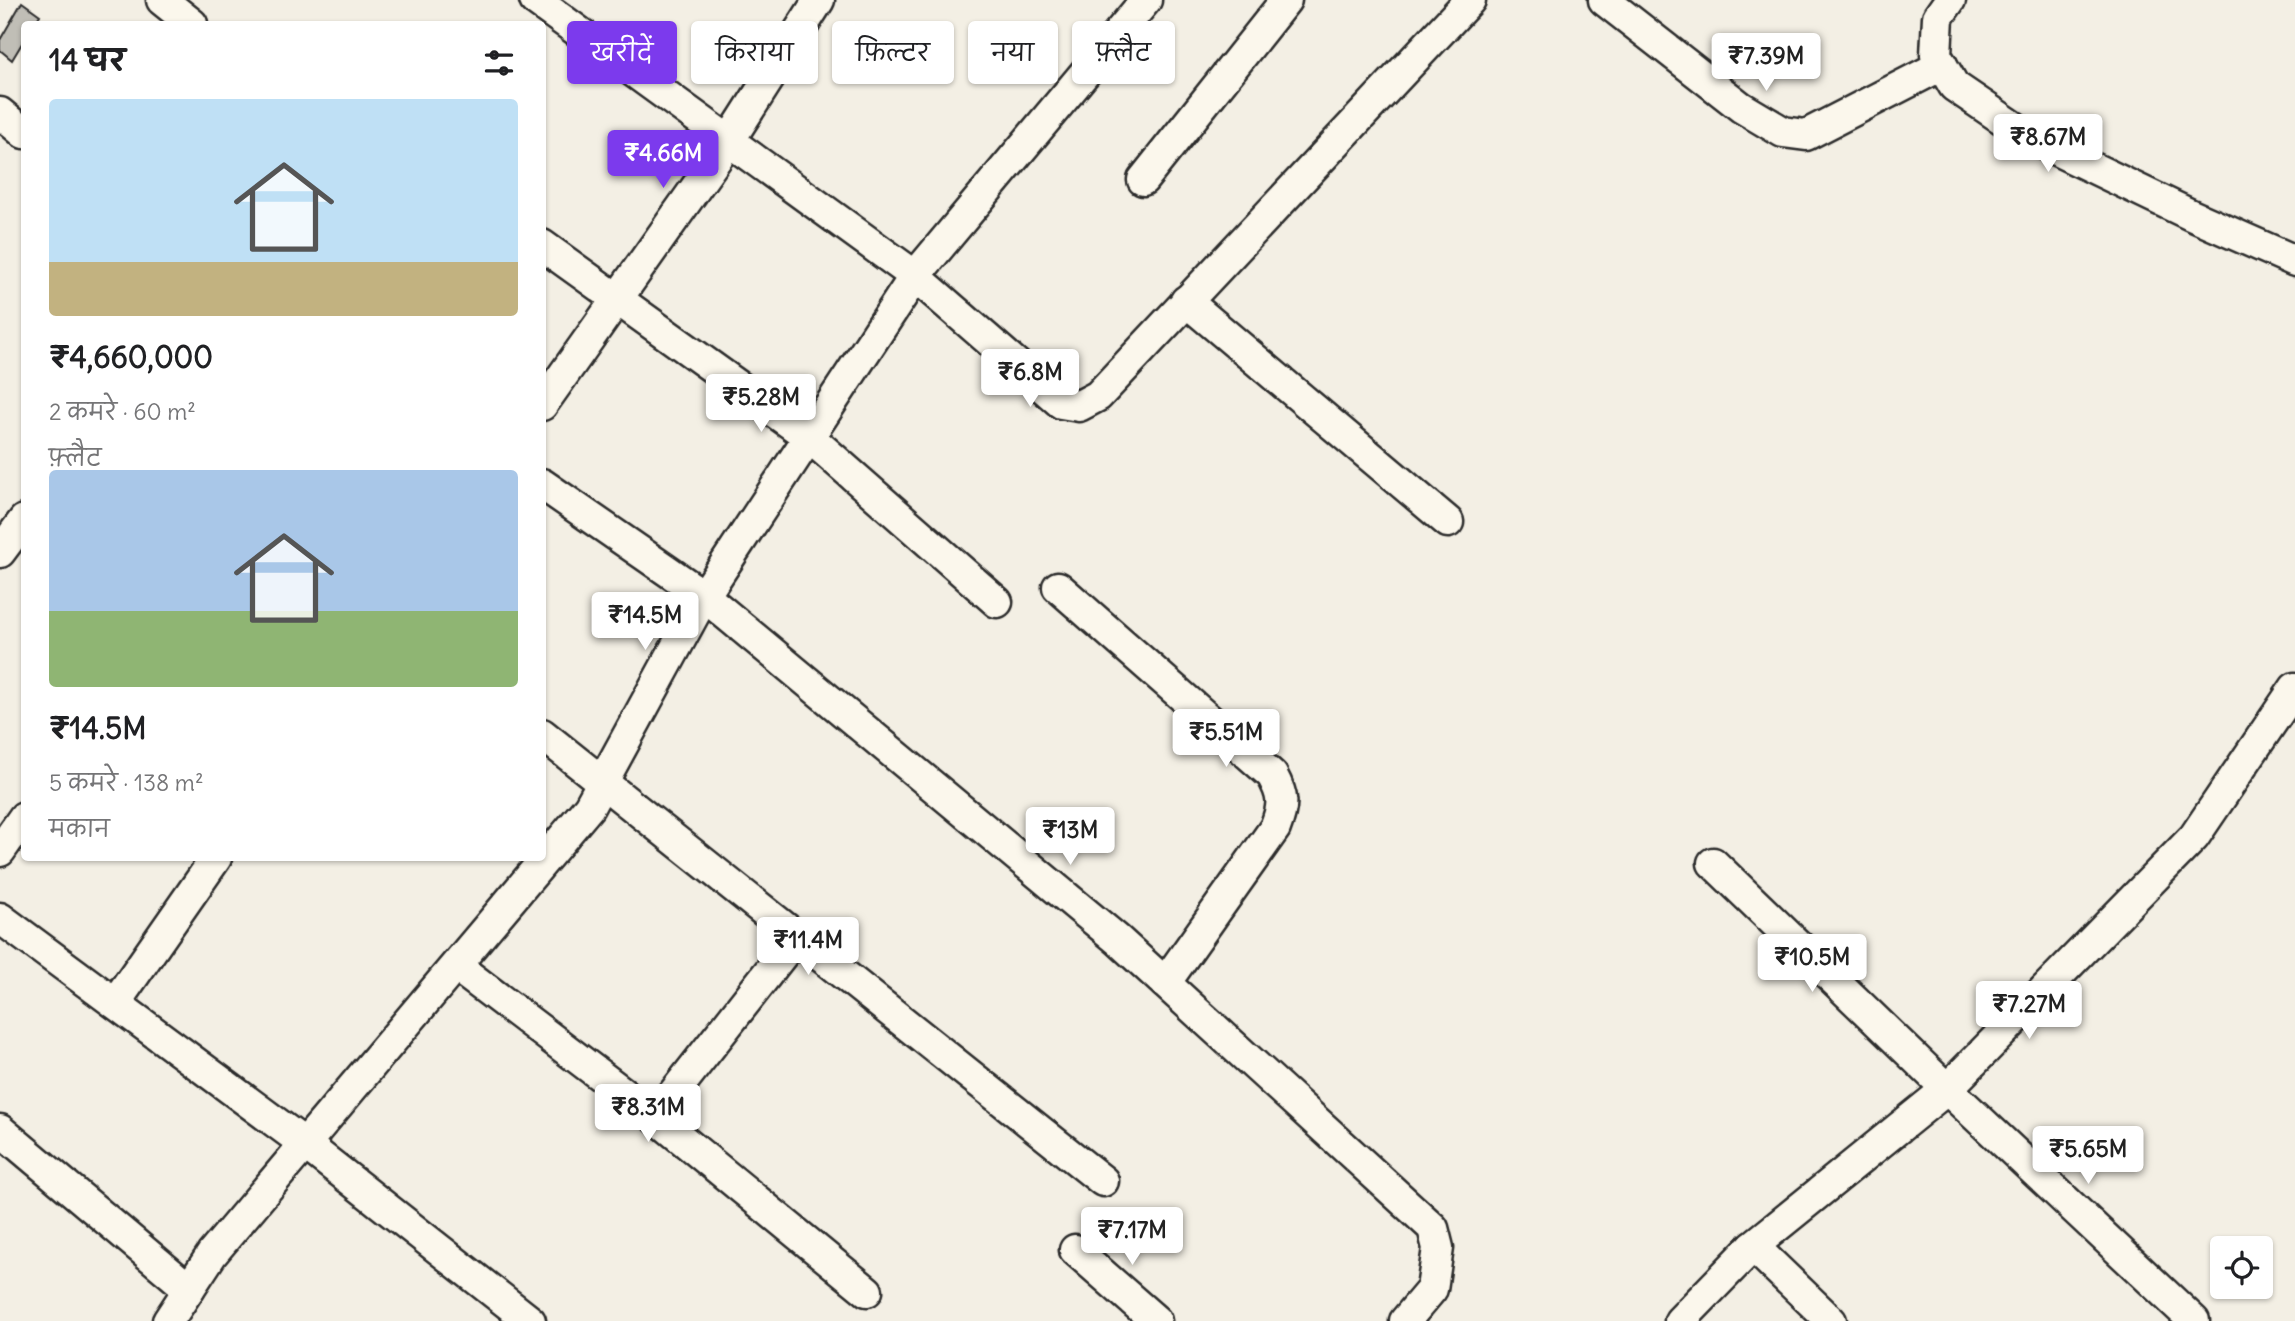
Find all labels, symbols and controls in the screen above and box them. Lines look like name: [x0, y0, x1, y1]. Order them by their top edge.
chip: खरीदें: [567, 21, 677, 84]
chip: किराया: [691, 21, 818, 84]
chip: फ़िल्टर: [832, 21, 954, 84]
chip: नया: [968, 21, 1058, 84]
chip: फ़्लैट: [1072, 21, 1175, 84]
pin: ₹7.39M: [1709, 34, 1823, 93]
text: 14 घर: [49, 41, 125, 79]
text: ₹7.39M: [1728, 41, 1804, 70]
icon: filters: [480, 44, 518, 82]
pin: ₹8.67M: [1991, 114, 2105, 174]
text: ₹8.67M: [2009, 122, 2087, 151]
pin: ₹4.66M: [606, 130, 720, 190]
text: ₹4.66M: [623, 138, 703, 167]
icon: home: [221, 144, 347, 270]
text: ₹4,660,000: [49, 338, 213, 376]
pin: ₹6.8M: [981, 350, 1079, 409]
text: ₹6.8M: [997, 357, 1063, 386]
pin: ₹5.28M: [704, 374, 818, 434]
text: ₹5.28M: [722, 382, 800, 411]
text: 2 कमरे · 60 m²: [49, 397, 196, 426]
text: फ़्लैट: [49, 443, 101, 472]
icon: home: [221, 515, 347, 641]
pin: ₹14.5M: [588, 592, 702, 652]
text: ₹14.5M: [608, 600, 682, 629]
text: ₹14.5M: [49, 709, 147, 747]
pin: ₹5.51M: [1169, 710, 1283, 769]
text: ₹5.51M: [1189, 717, 1263, 746]
text: 5 कमरे · 138 m²: [49, 768, 204, 797]
pin: ₹13M: [1029, 808, 1111, 867]
text: मकान: [49, 814, 110, 843]
text: ₹13M: [1042, 815, 1098, 844]
pin: ₹11.4M: [751, 918, 865, 977]
text: ₹11.4M: [773, 925, 843, 954]
pin: ₹10.5M: [1755, 934, 1869, 994]
text: ₹10.5M: [1774, 942, 1850, 971]
pin: ₹7.27M: [1972, 982, 2086, 1041]
text: ₹7.27M: [1992, 989, 2066, 1018]
pin: ₹8.31M: [591, 1084, 705, 1144]
text: ₹8.31M: [611, 1092, 685, 1121]
pin: ₹5.65M: [2031, 1126, 2145, 1186]
text: ₹5.65M: [2049, 1134, 2127, 1163]
pin: ₹7.17M: [1075, 1208, 1189, 1267]
text: ₹7.17M: [1097, 1215, 1167, 1244]
map controls: [2210, 1236, 2273, 1299]
button: locate: [2210, 1236, 2273, 1299]

